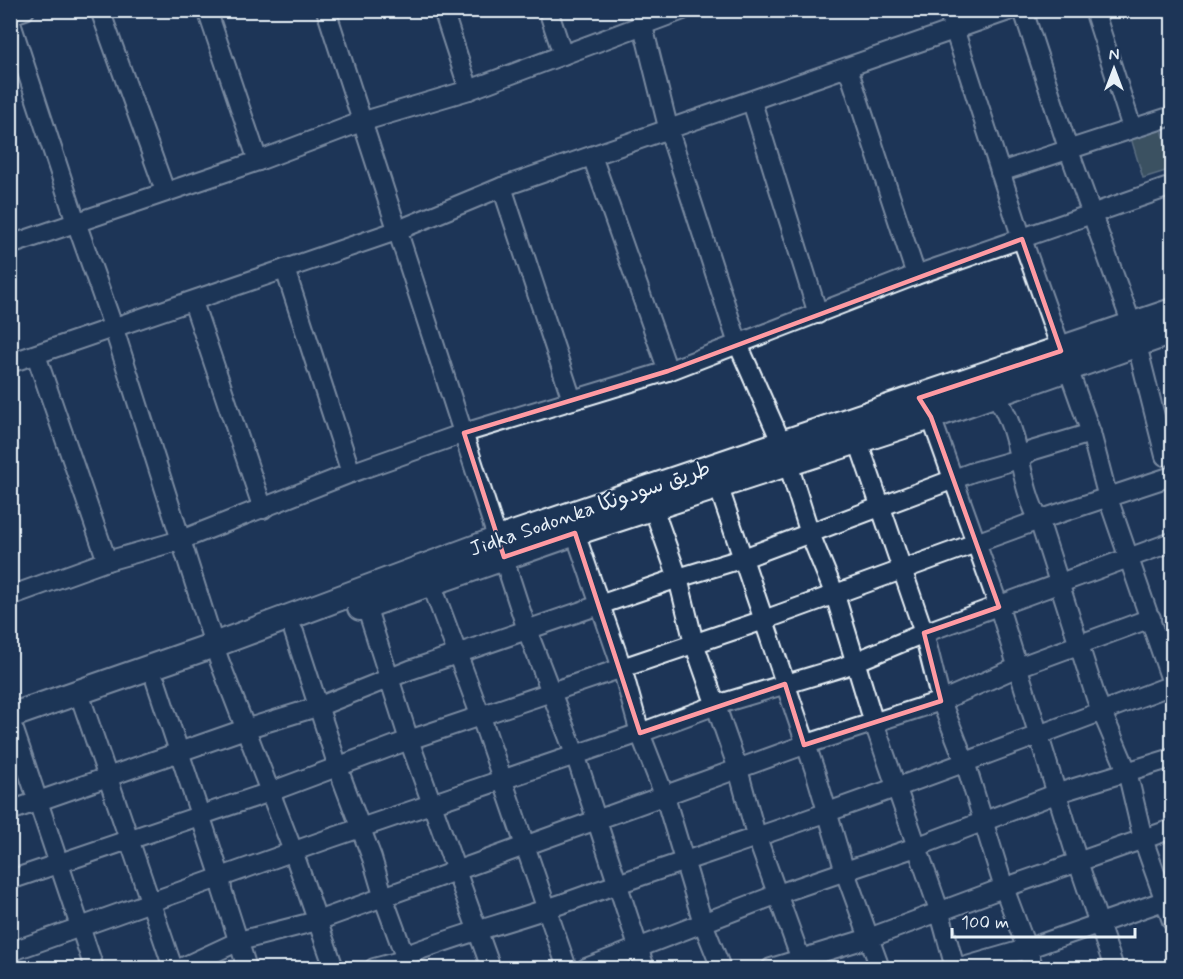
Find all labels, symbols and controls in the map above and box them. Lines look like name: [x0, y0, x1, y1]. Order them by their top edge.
north arrow: [1084, 39, 1144, 99]
text: N: [1109, 45, 1119, 66]
street label: Jidka Sodonka طريق سودونكا: [466, 455, 714, 563]
scale bar: [952, 901, 1135, 939]
text: 100 m: [961, 911, 1009, 935]

